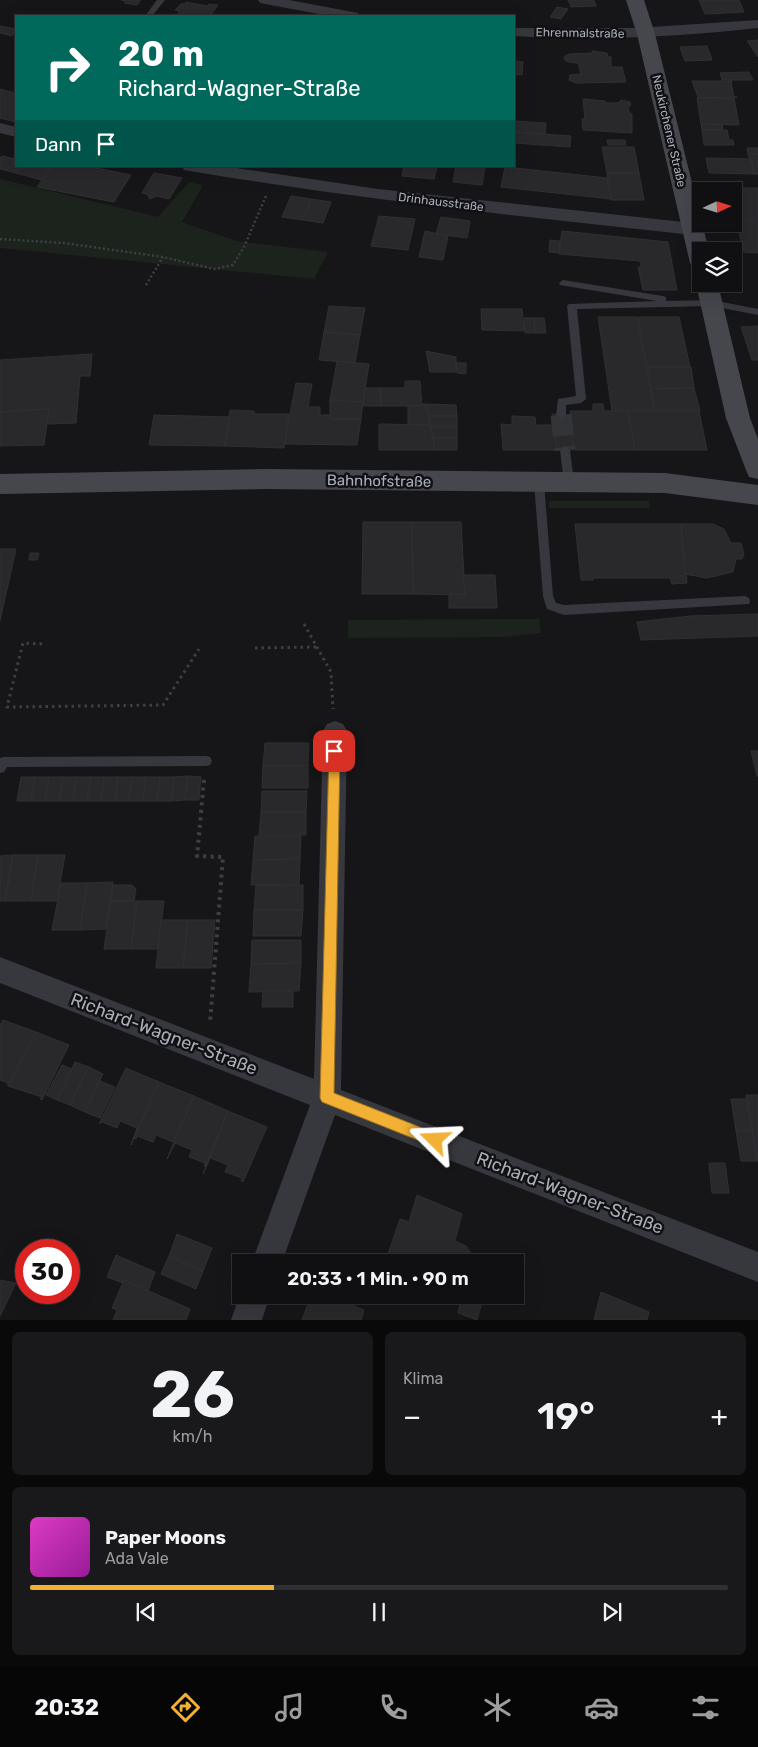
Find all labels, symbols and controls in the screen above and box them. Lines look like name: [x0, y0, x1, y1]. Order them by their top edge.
street label: Ehrenmalstraße: [535, 25, 625, 41]
text: 20 m: [118, 33, 204, 75]
icon: right: [35, 35, 100, 100]
street label: Neukirchener Straße: [649, 74, 689, 189]
text: Richard-Wagner-Straße: [118, 75, 361, 102]
icon: arrive: [92, 130, 120, 158]
text: Dann: [35, 133, 82, 156]
north arrow: [692, 182, 742, 232]
map controls: [692, 182, 742, 292]
street label: Drinhausstraße: [397, 190, 485, 214]
button: layers: [692, 242, 742, 292]
street label: Bahnhofstraße: [327, 471, 431, 491]
pin: [313, 730, 355, 772]
icon: arrive: [320, 737, 348, 765]
street label: Richard-Wagner-Straße: [67, 988, 261, 1080]
position arrow: [408, 1113, 460, 1165]
street label: Richard-Wagner-Straße: [473, 1147, 667, 1239]
speed limit sign: 30: [15, 1239, 80, 1304]
text: 20:33 · 1 Min. · 90 m: [287, 1267, 469, 1290]
text: 26: [150, 1356, 235, 1433]
text: Klima: [403, 1369, 443, 1388]
text: 19°: [537, 1393, 595, 1439]
text: −: [403, 1400, 421, 1433]
text: +: [711, 1400, 728, 1433]
text: km/h: [173, 1427, 212, 1446]
text: Paper Moons: [105, 1526, 226, 1549]
text: Ada Vale: [105, 1549, 169, 1568]
icon: previous: [132, 1598, 160, 1626]
icon: pause: [365, 1598, 393, 1626]
icon: next: [598, 1598, 626, 1626]
icon: directions: [168, 1690, 203, 1725]
icon: music: [272, 1690, 307, 1725]
icon: phone: [376, 1690, 411, 1725]
icon: climate: [480, 1690, 515, 1725]
icon: car: [584, 1690, 619, 1725]
icon: filters: [688, 1690, 723, 1725]
text: 20:32: [35, 1694, 99, 1721]

